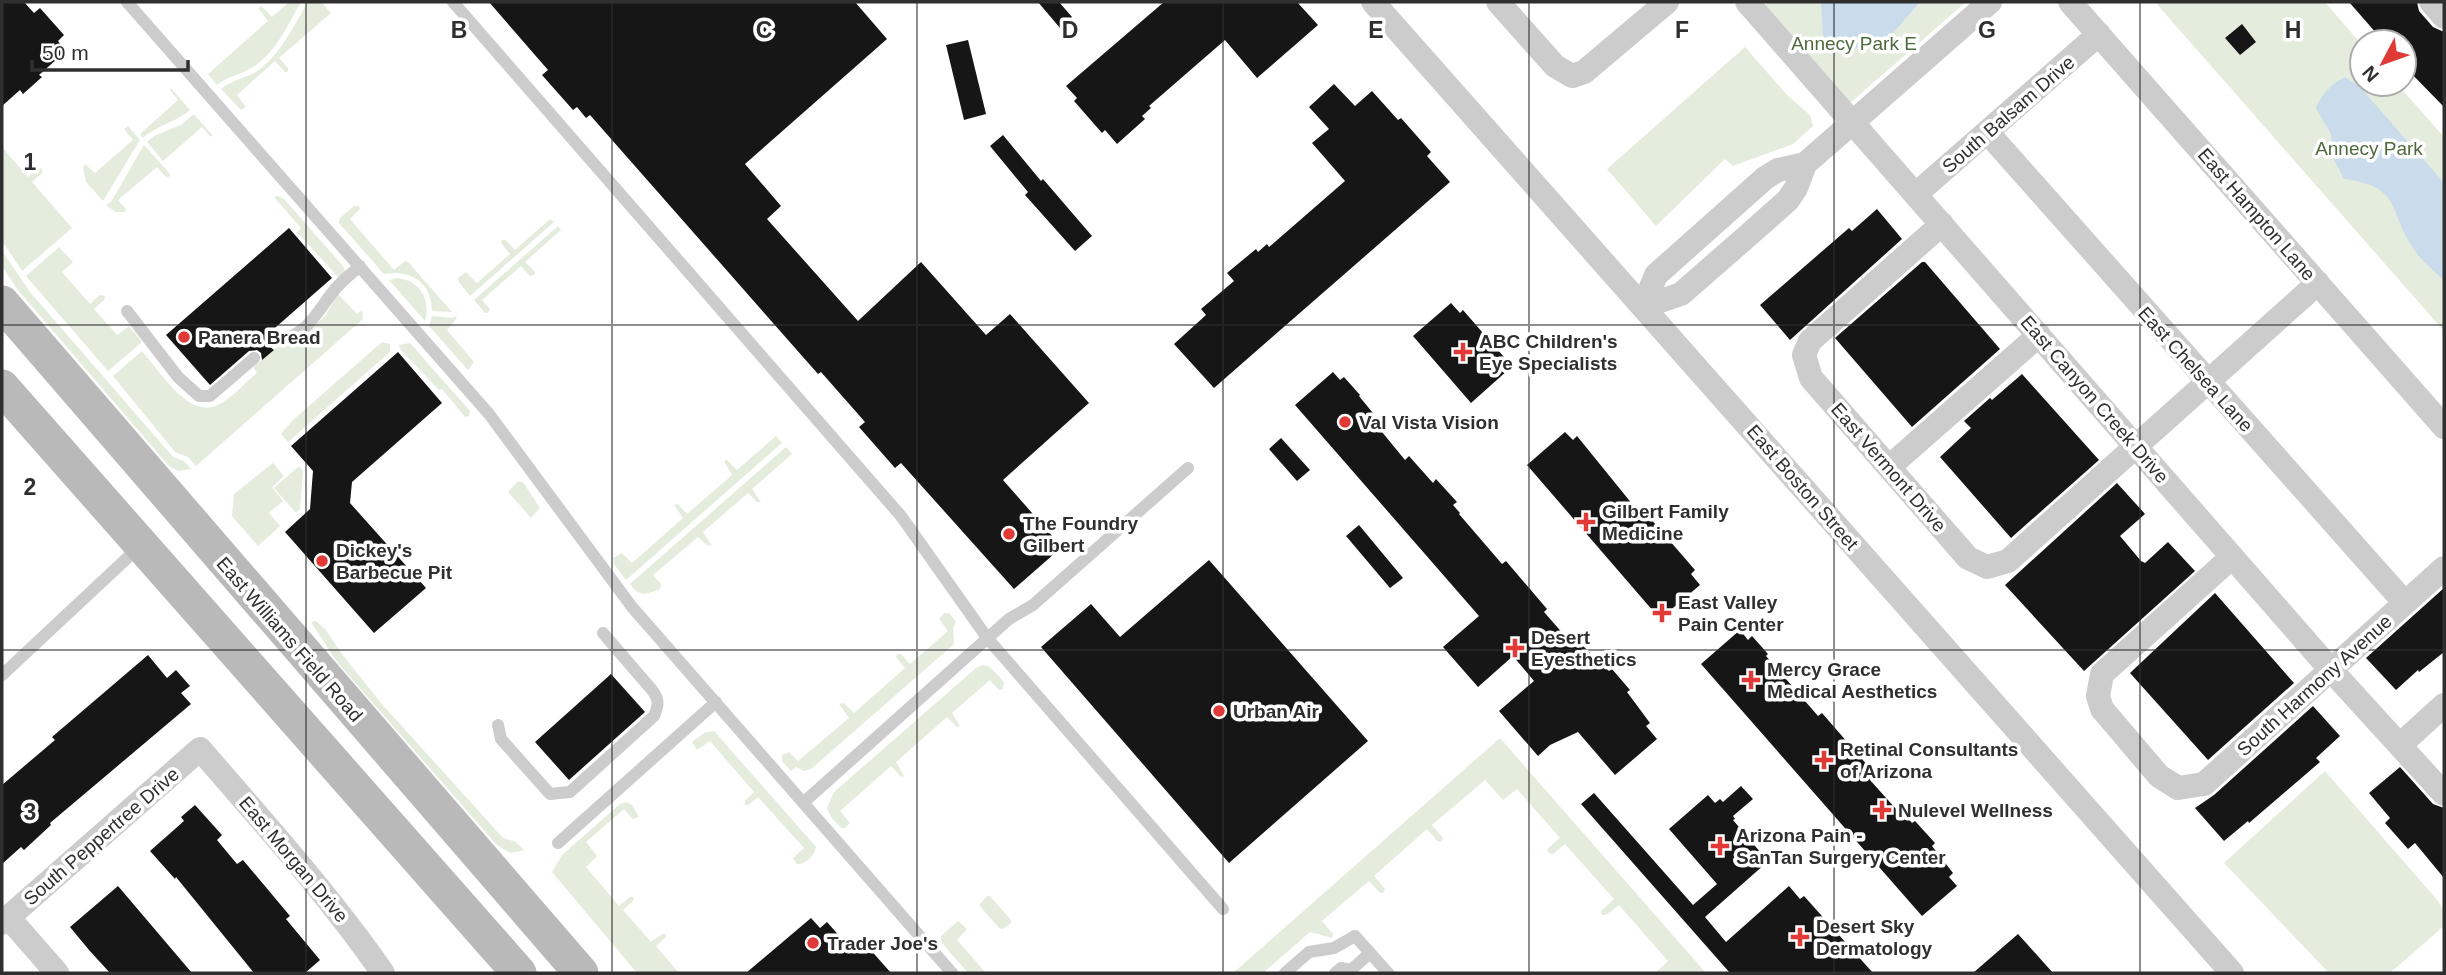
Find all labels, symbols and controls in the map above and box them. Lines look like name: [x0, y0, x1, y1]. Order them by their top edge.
text: B: [451, 17, 467, 43]
text: C: [756, 17, 772, 43]
text: D: [1062, 17, 1078, 43]
text: E: [1368, 17, 1384, 43]
text: F: [1675, 17, 1689, 43]
text: G: [1978, 17, 1996, 43]
text: H: [2285, 17, 2301, 43]
scale bar: [32, 28, 187, 72]
north arrow: [2348, 28, 2418, 98]
park label: Annecy Park E: [1791, 33, 1917, 54]
text: 50 m: [42, 41, 89, 64]
street label: South Balsam Drive: [1938, 51, 2079, 177]
text: N: [2358, 62, 2383, 86]
park label: Annecy Park: [2315, 138, 2423, 159]
street label: East Hampton Lane: [2194, 144, 2320, 285]
text: 1: [24, 149, 37, 175]
street label: East Chelsea Lane: [2134, 303, 2257, 436]
street label: East Canyon Creek Drive: [2016, 312, 2173, 487]
place label: Panera Bread: [198, 327, 321, 348]
marker: Panera Bread: [176, 329, 192, 345]
place label: ABC Children's Eye Specialists: [1479, 331, 1618, 374]
marker: ABC Children's Eye Specialists: [1453, 342, 1473, 362]
street label: East Vermont Drive: [1827, 399, 1950, 536]
place label: Val Vista Vision: [1359, 412, 1499, 433]
marker: Val Vista Vision: [1337, 414, 1353, 430]
street label: East Boston Street: [1743, 421, 1863, 555]
text: 2: [24, 474, 36, 500]
place label: Gilbert Family Medicine: [1602, 501, 1729, 544]
marker: Gilbert Family Medicine: [1576, 512, 1596, 532]
place label: The Foundry Gilbert: [1023, 513, 1138, 556]
marker: The Foundry Gilbert: [1001, 526, 1017, 542]
place label: Dickey's Barbecue Pit: [336, 540, 453, 583]
street label: East Williams Field Road: [212, 553, 367, 726]
marker: Dickey's Barbecue Pit: [314, 553, 330, 569]
place label: East Valley Pain Center: [1678, 592, 1784, 635]
marker: East Valley Pain Center: [1652, 603, 1672, 623]
street label: South Harmony Avenue: [2233, 611, 2396, 760]
place label: Desert Eyesthetics: [1531, 627, 1637, 670]
marker: Desert Eyesthetics: [1505, 638, 1525, 658]
place label: Mercy Grace Medical Aesthetics: [1767, 659, 1937, 702]
marker: Mercy Grace Medical Aesthetics: [1741, 670, 1761, 690]
place label: Urban Air: [1233, 701, 1319, 722]
marker: Urban Air: [1211, 703, 1227, 719]
place label: Retinal Consultants of Arizona: [1840, 739, 2018, 782]
marker: Retinal Consultants of Arizona: [1814, 750, 1834, 770]
street label: South Peppertree Drive: [20, 763, 183, 909]
street label: East Morgan Drive: [235, 792, 352, 926]
text: 3: [24, 799, 36, 825]
marker: Nulevel Wellness: [1872, 800, 1892, 820]
place label: Nulevel Wellness: [1898, 800, 2053, 821]
place label: Arizona Pain - SanTan Surgery Center: [1736, 825, 1946, 868]
marker: Arizona Pain - SanTan Surgery Center: [1710, 836, 1730, 856]
place label: Desert Sky Dermatology: [1816, 916, 1933, 959]
marker: Desert Sky Dermatology: [1790, 927, 1810, 947]
place label: Trader Joe's: [827, 933, 938, 954]
marker: Trader Joe's: [805, 935, 821, 951]

